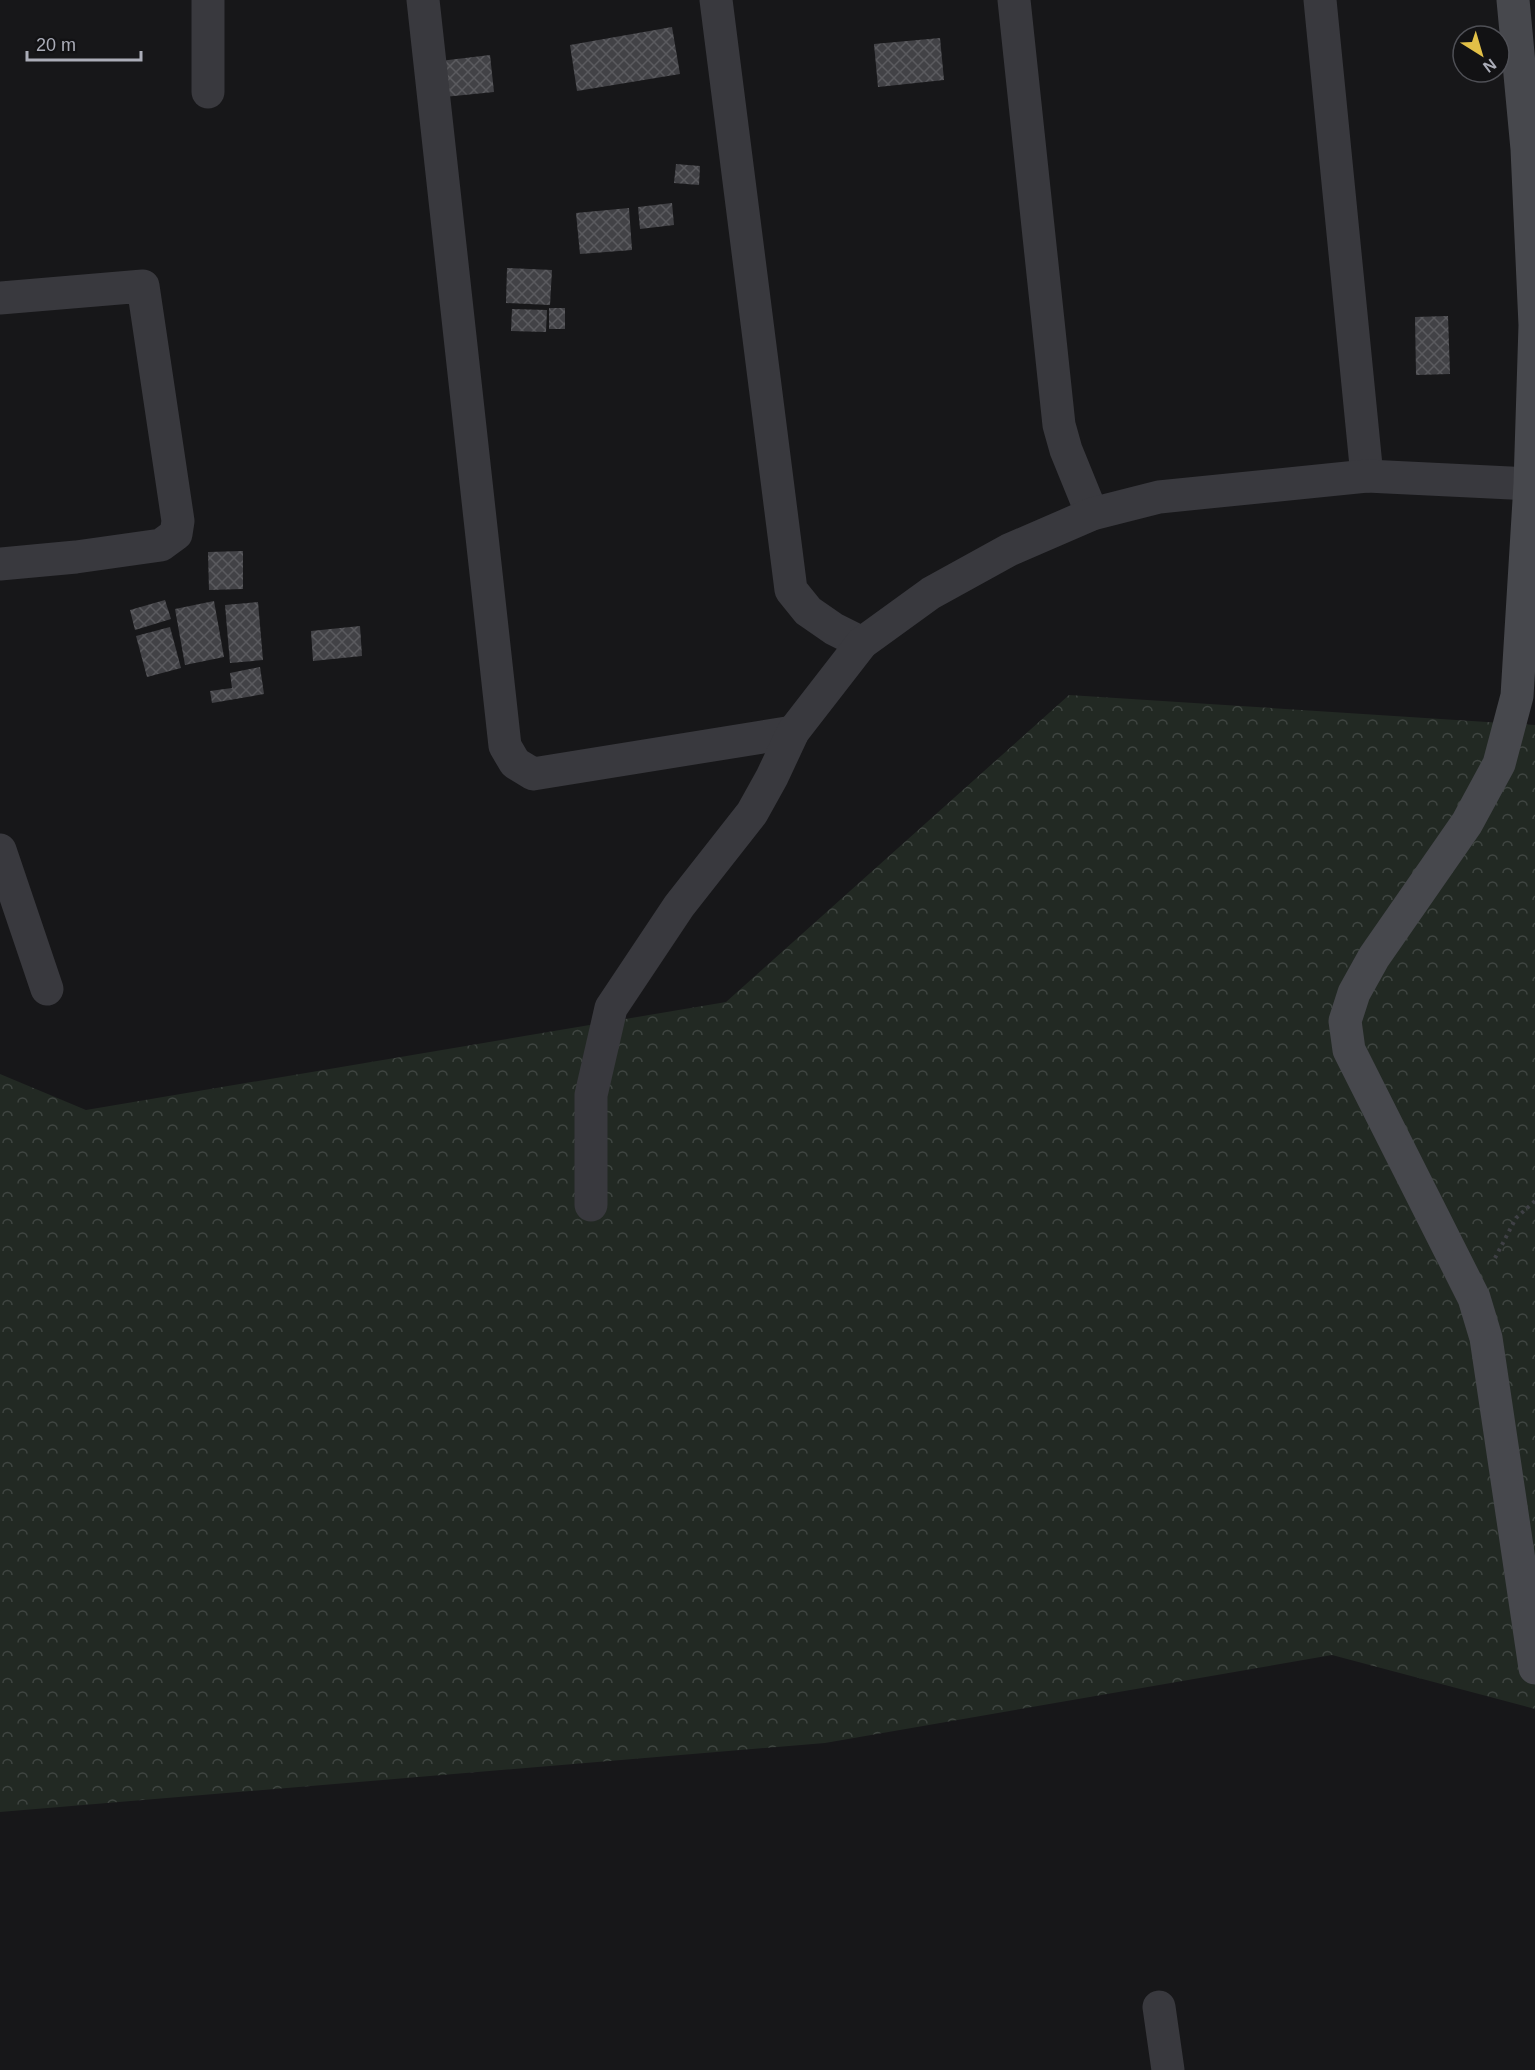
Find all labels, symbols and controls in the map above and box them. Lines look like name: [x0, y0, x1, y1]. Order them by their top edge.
scale bar: [27, 24, 141, 62]
north arrow: [1451, 24, 1511, 84]
text: 20 m: [36, 35, 76, 55]
text: N: [1480, 55, 1499, 76]

